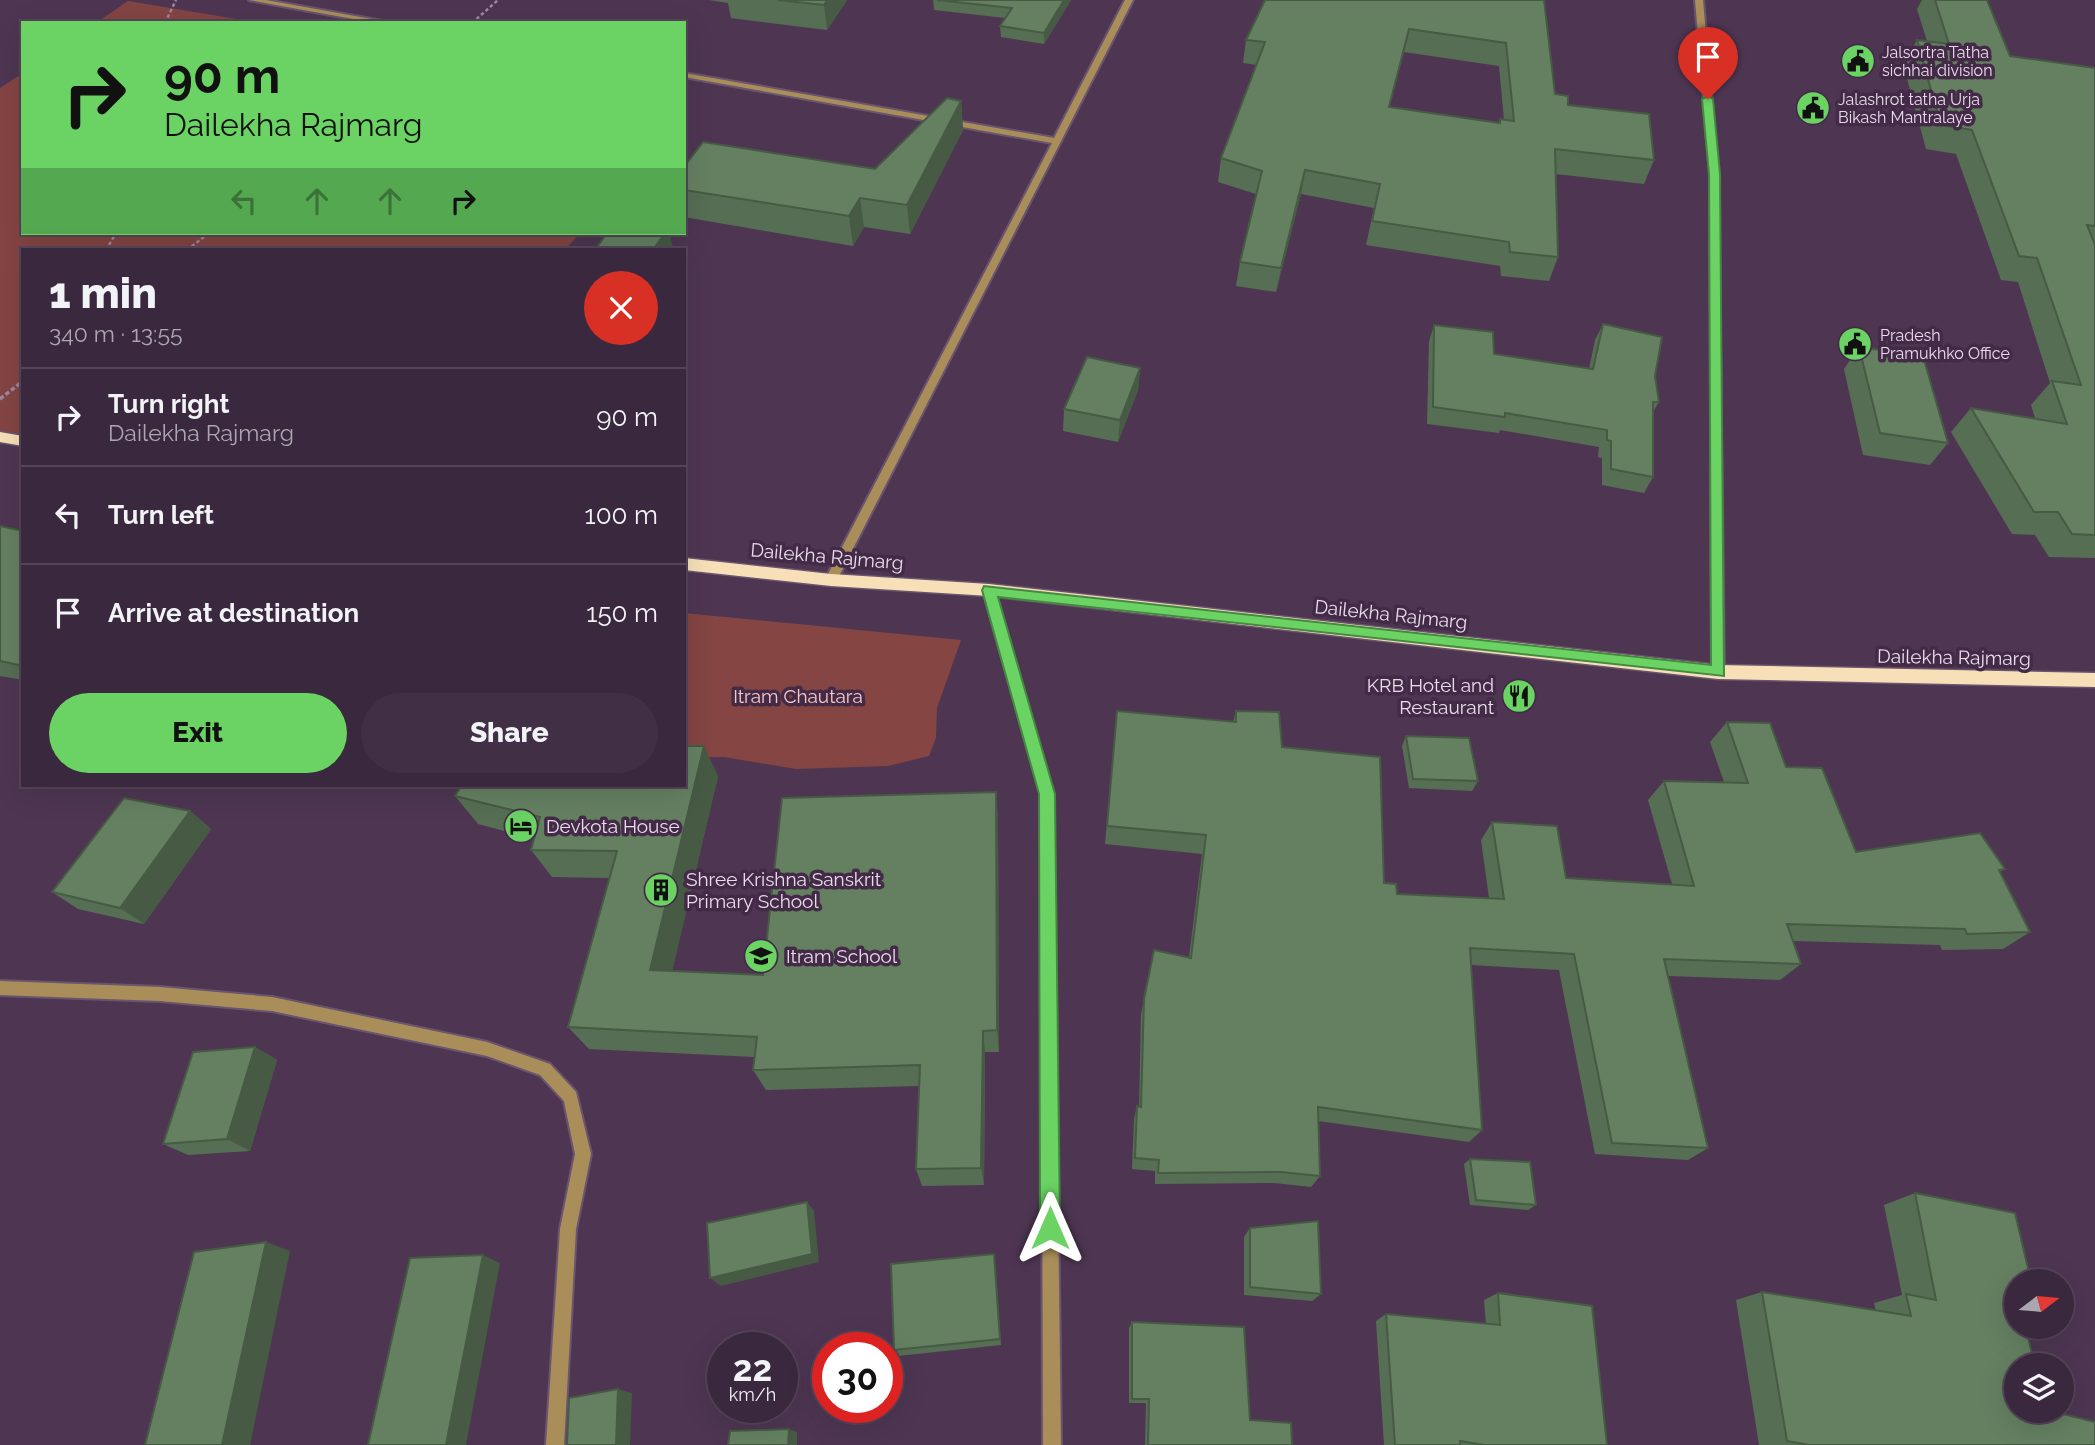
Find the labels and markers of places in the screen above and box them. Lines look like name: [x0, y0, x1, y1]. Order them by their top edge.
pin: [1678, 27, 1738, 99]
public building icon: Jalsortra Tatha sichhai division: [1839, 42, 1877, 80]
place label: Jalsortra Tatha sichhai division: [1882, 43, 1992, 80]
public building icon: Jalashrot tatha Urja Bikash Mantralaye: [1794, 89, 1832, 127]
place label: Jalashrot tatha Urja Bikash Mantralaye: [1838, 90, 1980, 127]
public building icon: Pradesh Pramukhko Office: [1836, 325, 1874, 363]
place label: Pradesh Pramukhko Office: [1880, 326, 2010, 363]
place label: KRB Hotel and Restaurant: [1367, 674, 1495, 718]
restaurant icon: KRB Hotel and Restaurant: [1500, 677, 1538, 715]
hotel icon: Devkota House: [502, 807, 540, 845]
place label: Devkota House: [546, 815, 680, 837]
place label: Shree Krishna Sanskrit Primary School: [686, 868, 882, 912]
building icon: Shree Krishna Sanskrit Primary School: [642, 871, 680, 909]
school or university icon: Itram School: [742, 937, 780, 975]
place label: Itram School: [786, 945, 898, 967]

